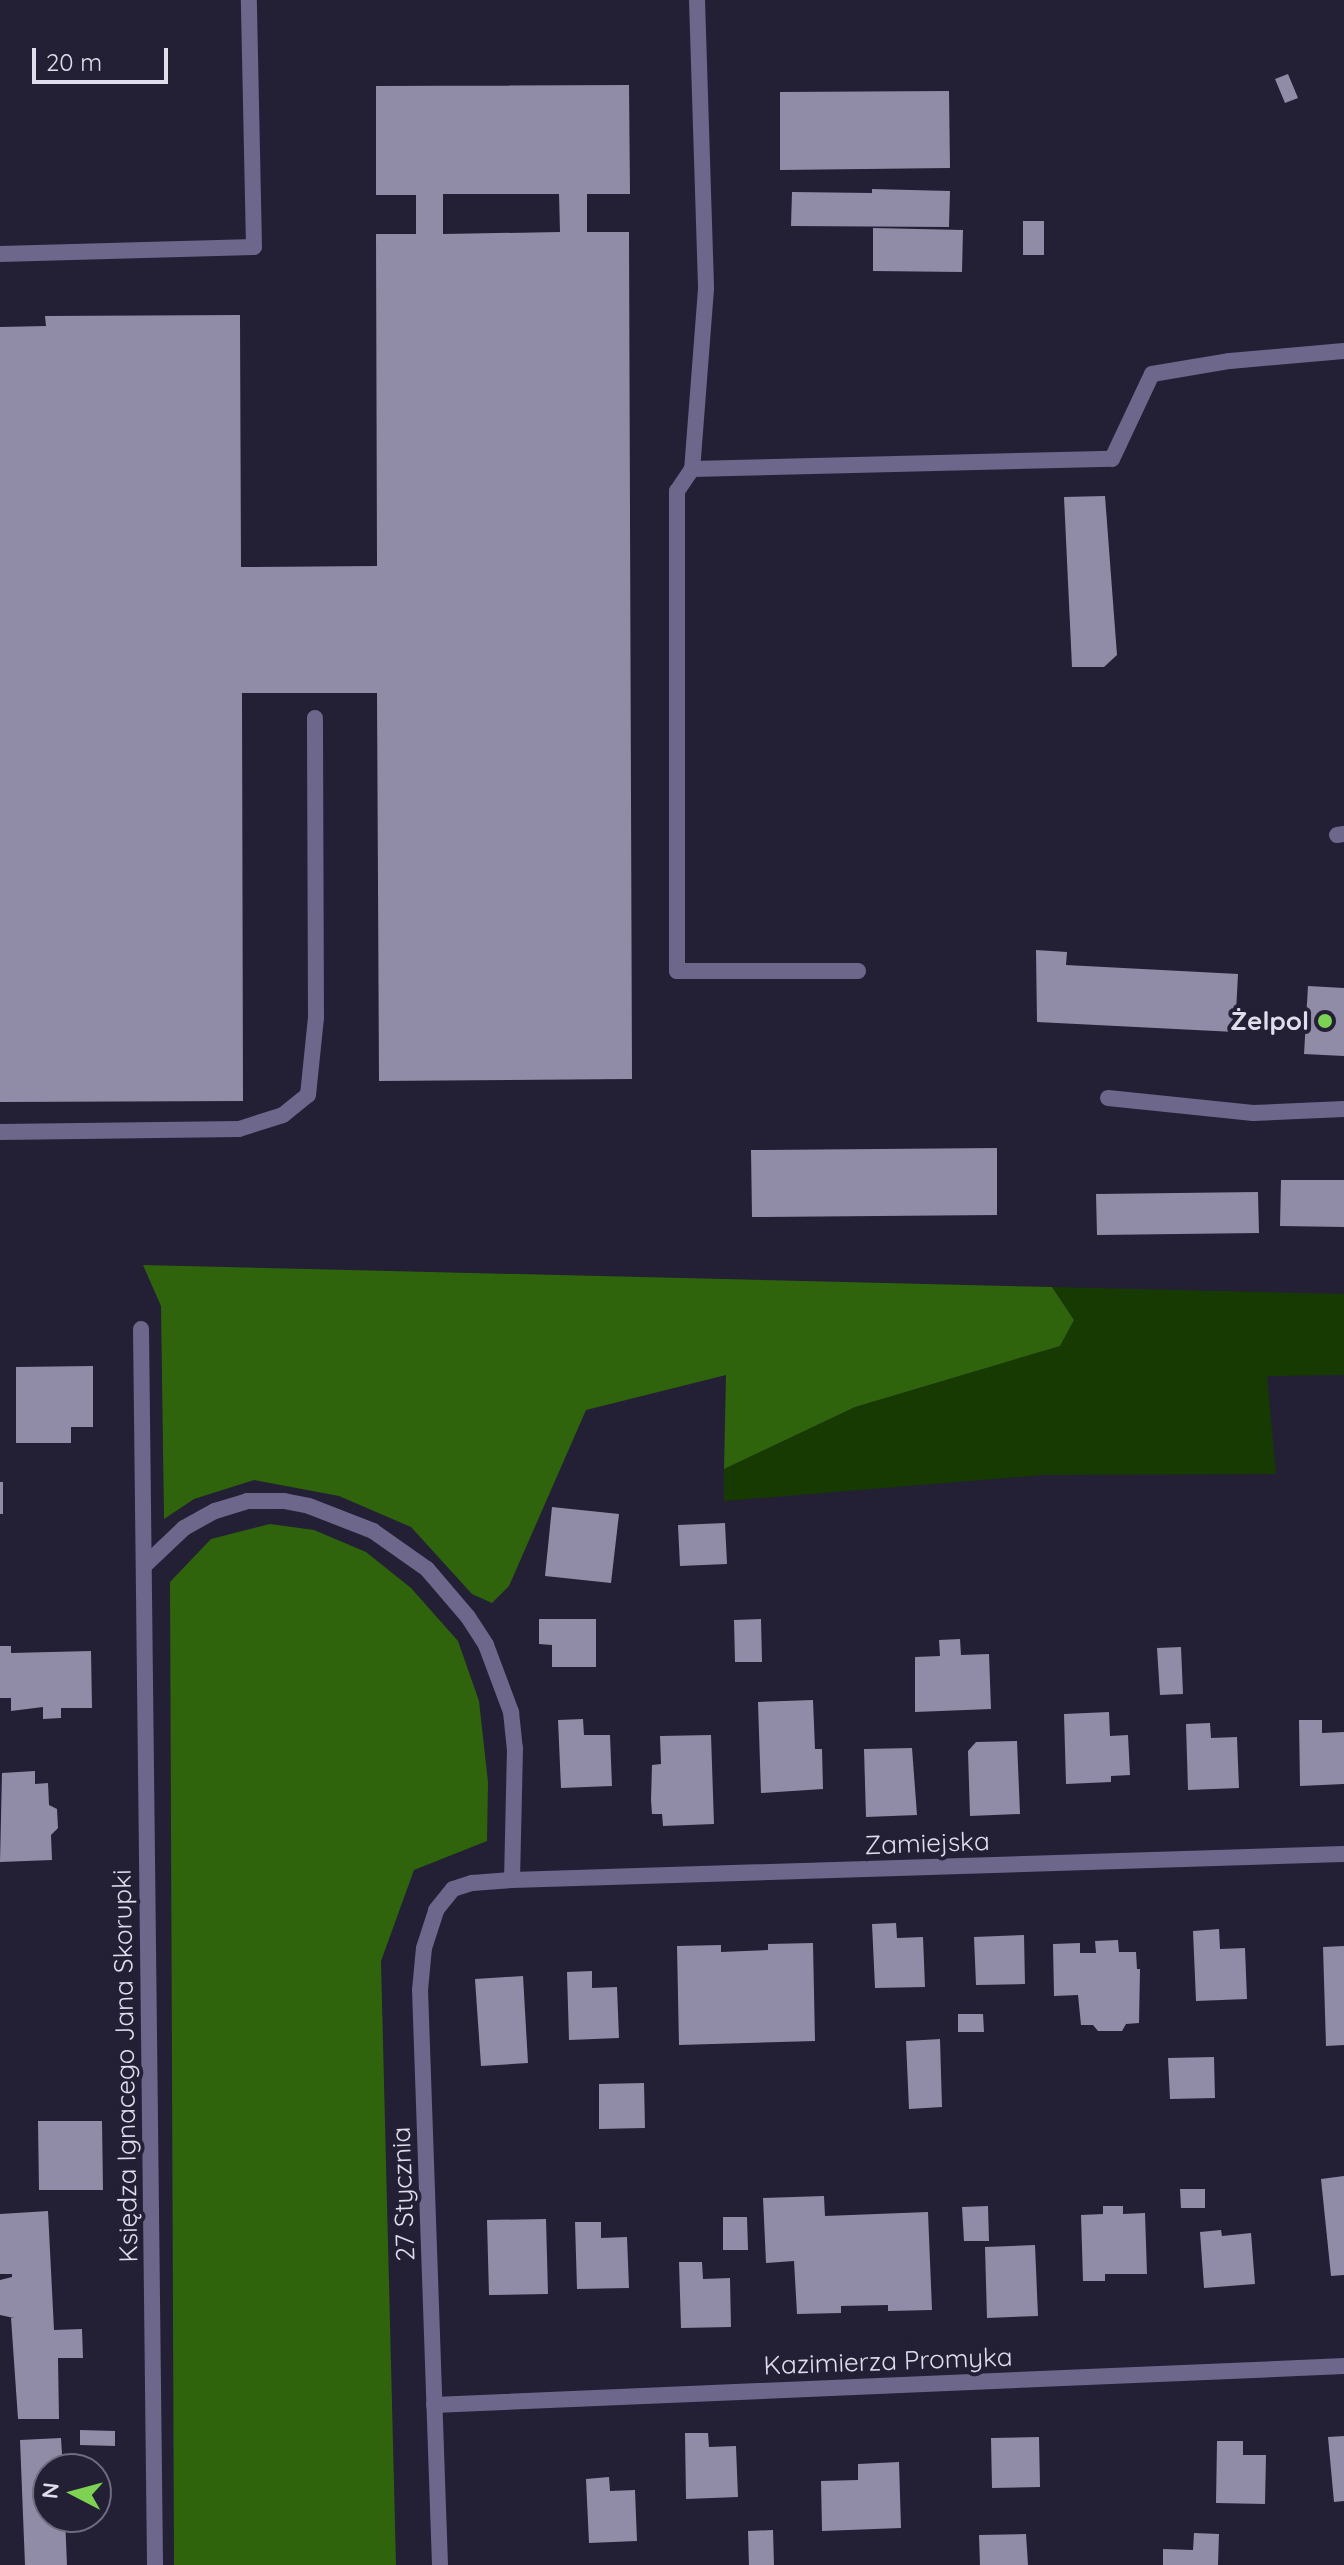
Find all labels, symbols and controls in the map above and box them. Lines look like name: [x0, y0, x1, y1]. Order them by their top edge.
scale bar: [36, 32, 172, 82]
text: 20 m: [46, 47, 102, 77]
place label: Żelpol: [1230, 1005, 1309, 1037]
marker: Żelpol: [1316, 1012, 1334, 1030]
street label: Zamiejska: [864, 1825, 990, 1861]
street label: Księdza Ignacego Jana Skorupki: [106, 1869, 144, 2263]
street label: 27 Stycznia: [385, 2126, 421, 2262]
street label: Kazimierza Promyka: [763, 2341, 1013, 2381]
north arrow: [32, 2453, 112, 2533]
text: N: [35, 2481, 65, 2500]

